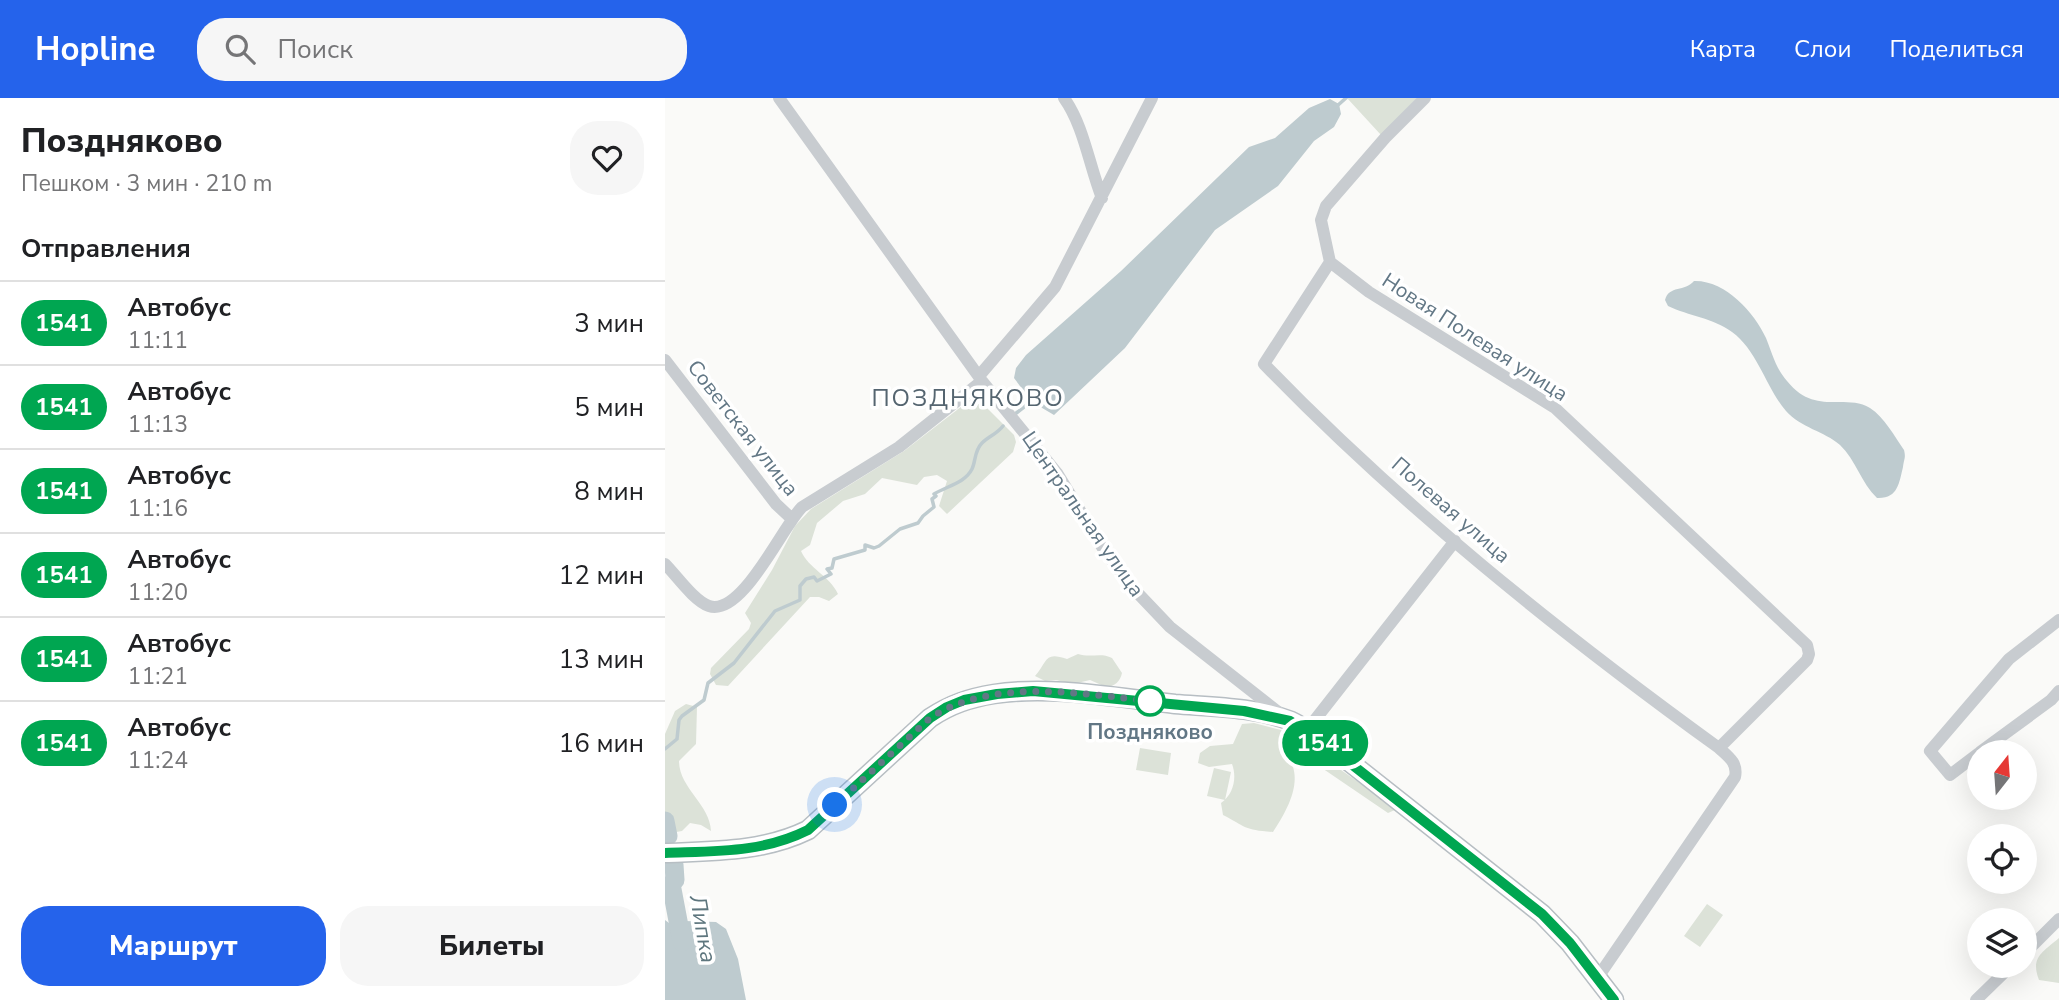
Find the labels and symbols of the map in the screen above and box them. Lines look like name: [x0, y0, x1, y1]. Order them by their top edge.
street label: Новая Полевая улица: [1377, 266, 1573, 408]
street label: Советская улица: [681, 354, 805, 502]
district label: ПОЗДНЯКОВО: [871, 382, 1065, 414]
street label: Центральная улица: [1015, 426, 1151, 602]
street label: Полевая улица: [1386, 451, 1516, 569]
marker: Поздняково: [1135, 686, 1165, 716]
place label: Поздняково: [1087, 718, 1213, 746]
line badge: 1541: [1276, 720, 1374, 766]
north arrow: [1967, 740, 2037, 810]
your location: [817, 787, 852, 822]
water label: Липка: [682, 892, 724, 965]

